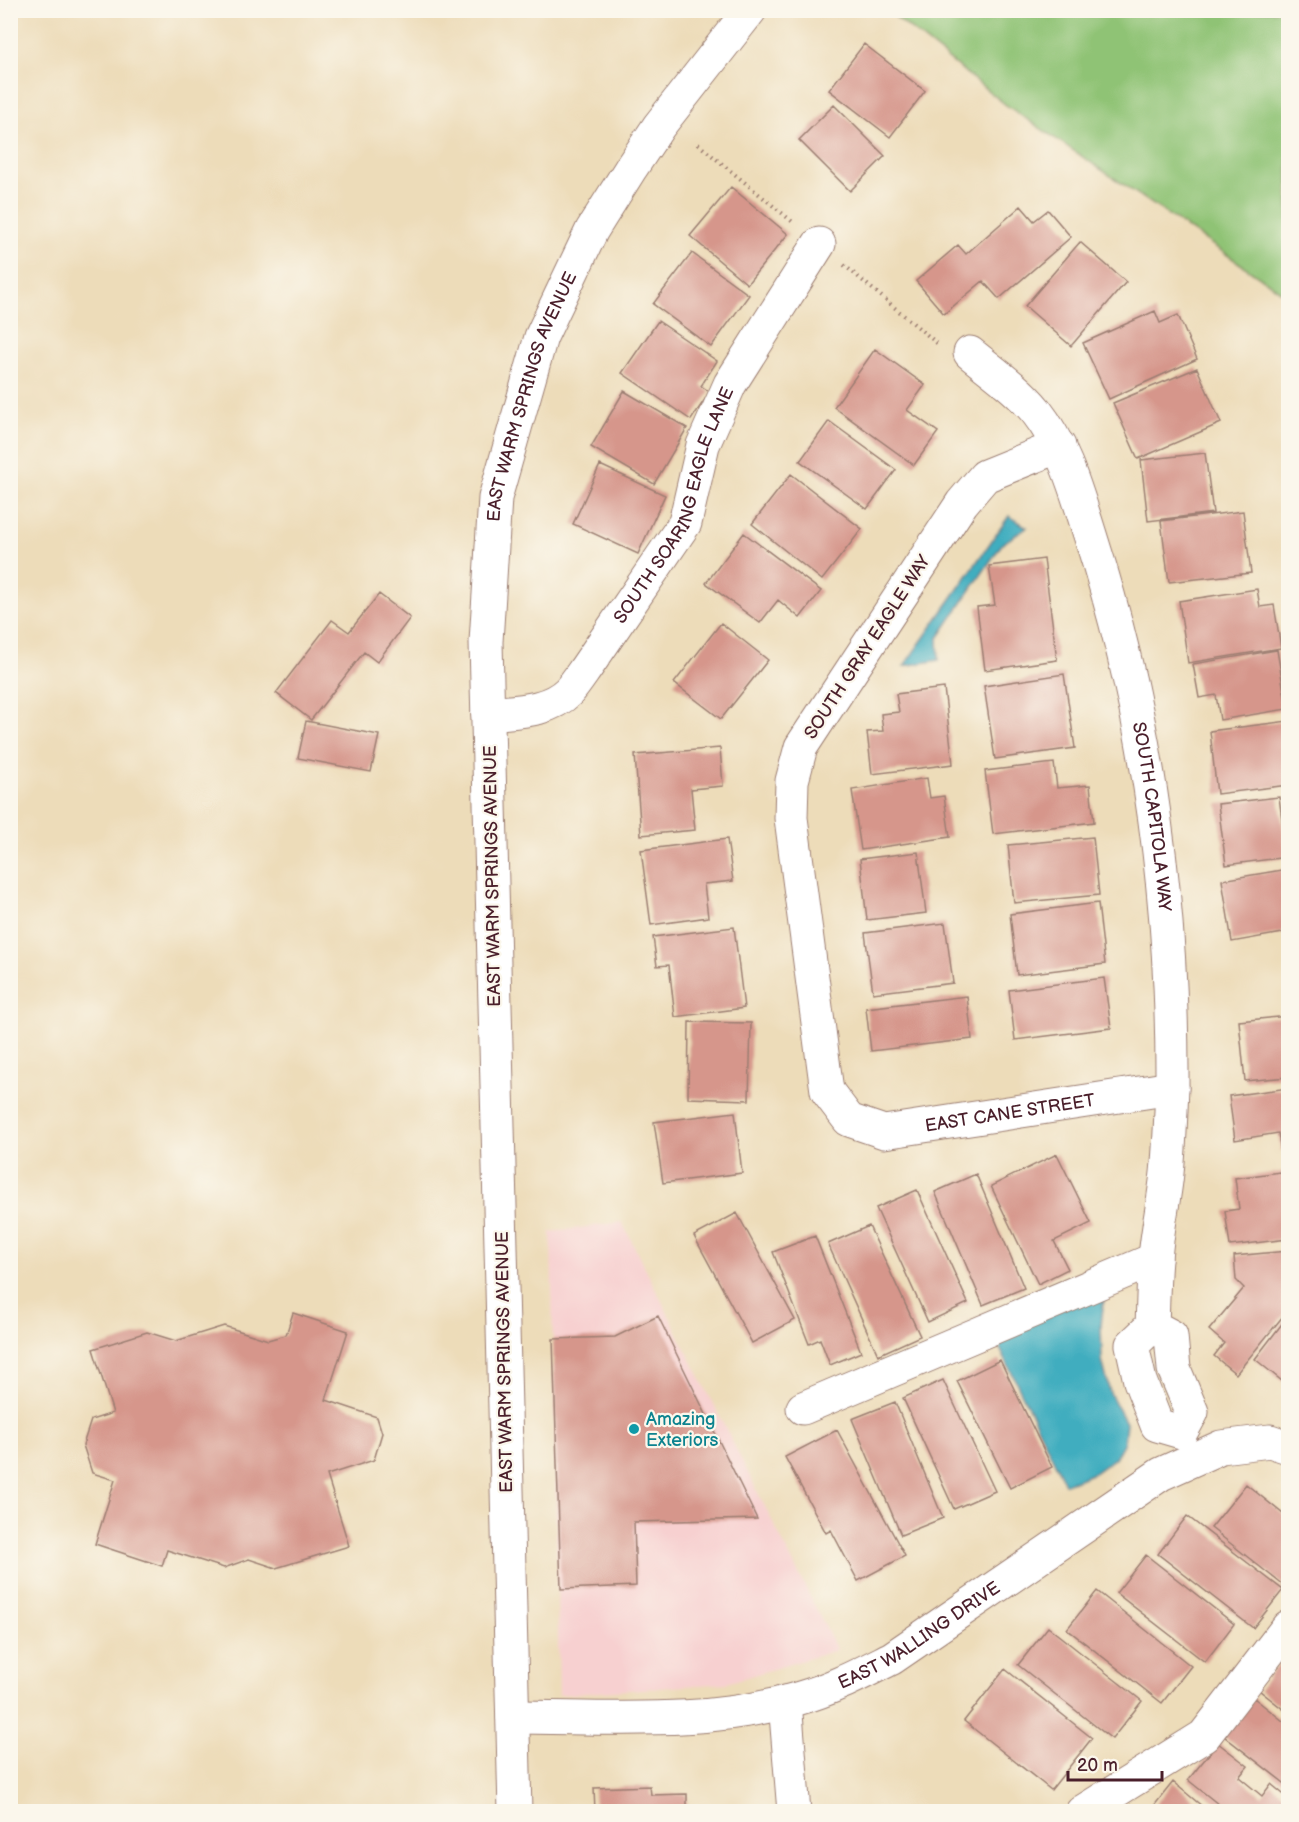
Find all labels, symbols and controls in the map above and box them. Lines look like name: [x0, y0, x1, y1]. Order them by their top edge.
street label: EAST WARM SPRINGS AVENUE: [484, 269, 581, 522]
street label: SOUTH SOARING EAGLE LANE: [610, 384, 738, 627]
street label: SOUTH GRAY EAGLE WAY: [800, 551, 935, 743]
street label: SOUTH CAPITOLA WAY: [1128, 720, 1175, 913]
street label: EAST WARM SPRINGS AVENUE: [480, 745, 505, 1007]
street label: EAST CANE STREET: [924, 1090, 1097, 1137]
street label: EAST WARM SPRINGS AVENUE: [492, 1231, 517, 1493]
place label: Amazing Exteriors: [646, 1409, 718, 1451]
marker: Amazing Exteriors: [627, 1422, 641, 1436]
street label: EAST WALLING DRIVE: [835, 1577, 1004, 1694]
scale bar: [1068, 1744, 1162, 1782]
text: 20 m: [1077, 1755, 1118, 1776]

